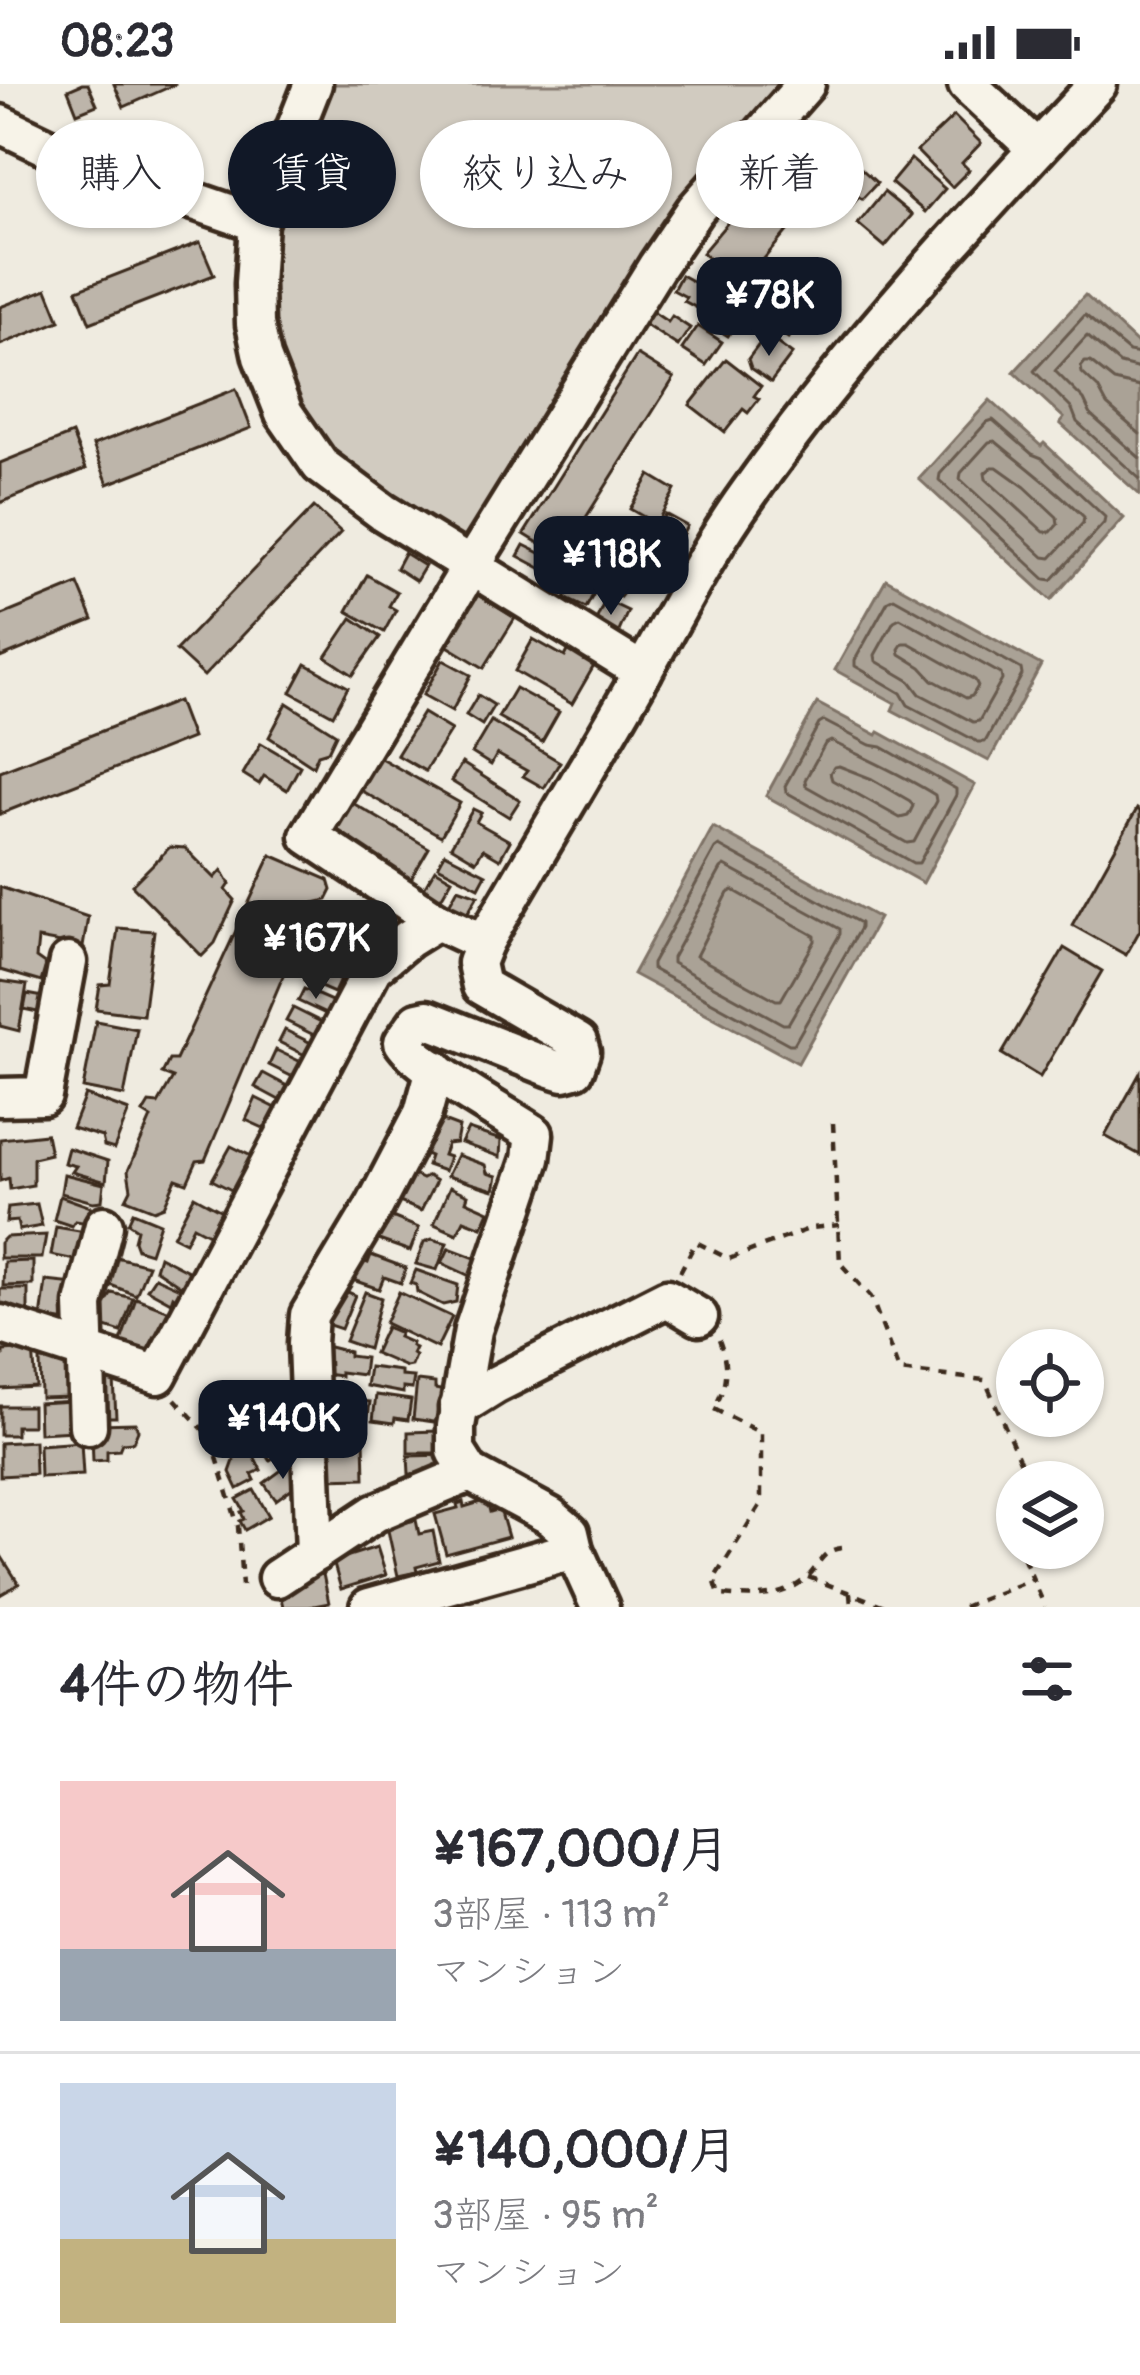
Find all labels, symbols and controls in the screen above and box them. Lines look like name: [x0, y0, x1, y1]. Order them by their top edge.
text: 08:23: [60, 14, 174, 70]
chip: 購入: [36, 120, 204, 228]
chip: 賃貸: [228, 120, 396, 228]
chip: 絞り込み: [420, 120, 672, 228]
chip: 新着: [696, 120, 864, 228]
pin: ¥78K: [698, 257, 840, 359]
text: ¥78K: [724, 271, 814, 320]
pin: ¥118K: [527, 516, 695, 618]
text: ¥118K: [561, 530, 661, 579]
pin: ¥167K: [232, 900, 400, 1002]
text: ¥167K: [262, 914, 370, 963]
map controls: [996, 1329, 1104, 1569]
button: locate: [996, 1329, 1104, 1437]
pin: ¥140K: [199, 1380, 367, 1482]
text: ¥140K: [225, 1394, 341, 1443]
button: layers: [996, 1461, 1104, 1569]
icon: filters: [1014, 1646, 1080, 1712]
text: 4件の物件: [60, 1653, 294, 1717]
text: ¥167,000/月: [432, 1818, 730, 1882]
icon: home: [156, 1829, 300, 1973]
text: 3部屋 · 113 m²: [432, 1890, 670, 1939]
text: マンション: [432, 1947, 625, 1996]
text: ¥140,000/月: [432, 2119, 739, 2183]
icon: home: [156, 2131, 300, 2275]
text: 3部屋 · 95 m²: [432, 2191, 659, 2240]
text: マンション: [432, 2248, 625, 2297]

